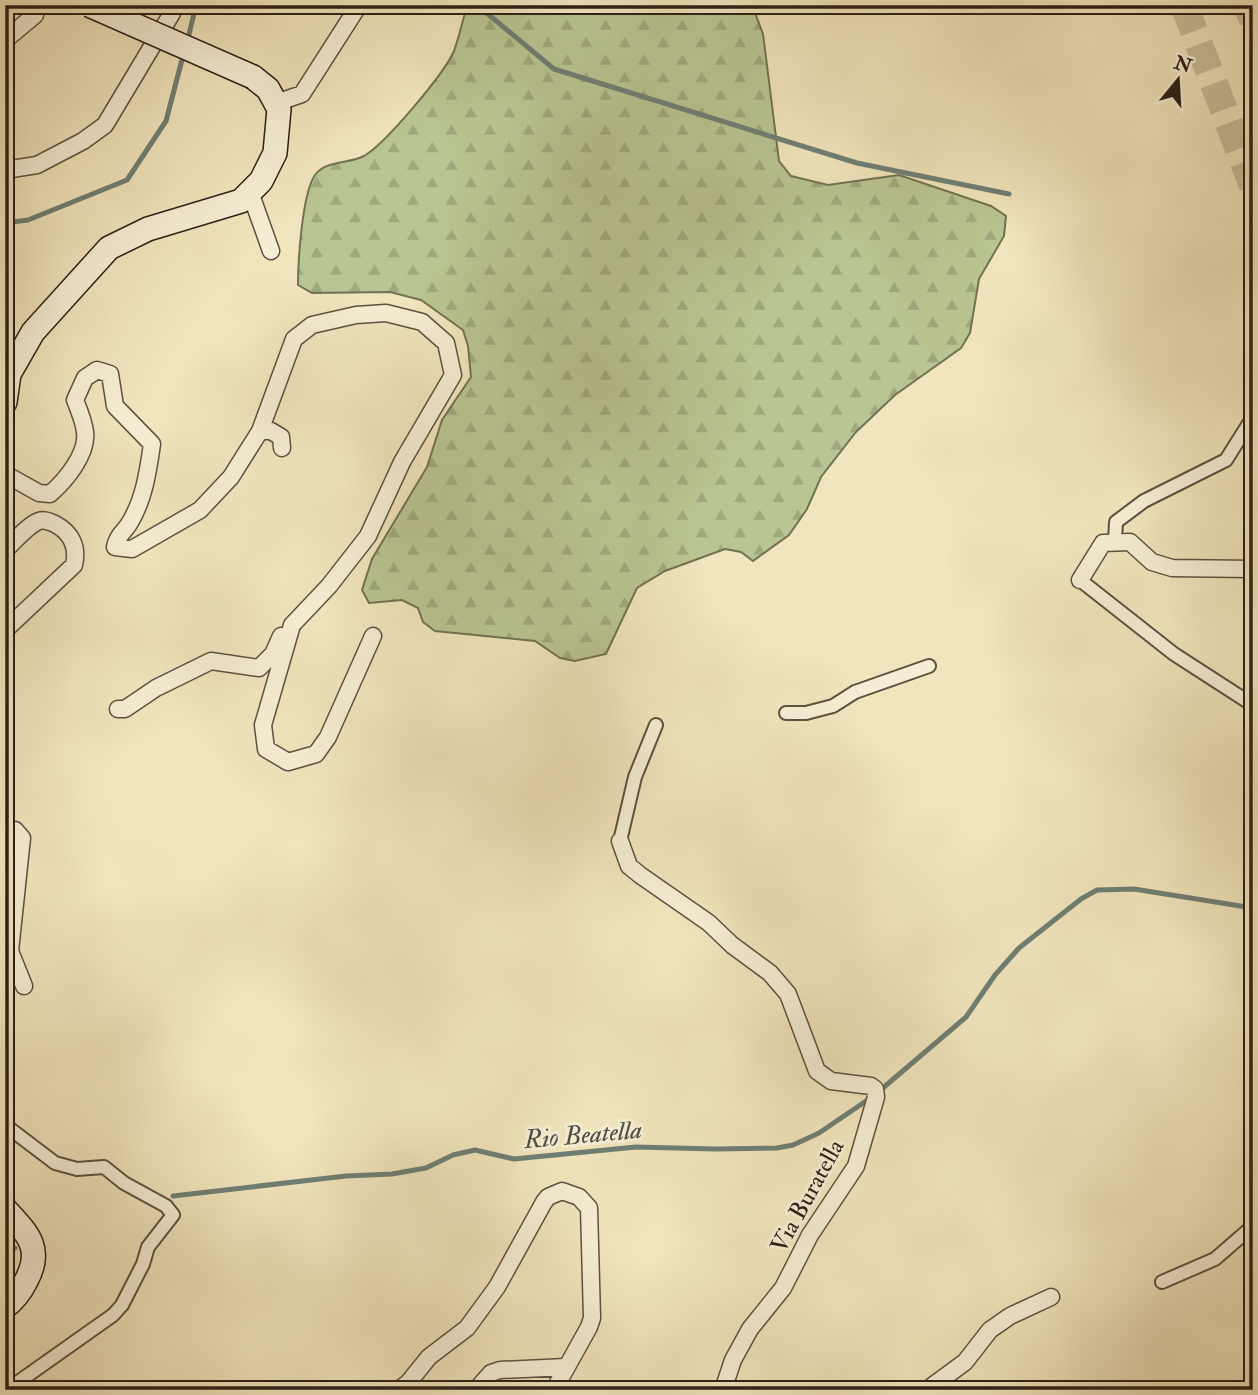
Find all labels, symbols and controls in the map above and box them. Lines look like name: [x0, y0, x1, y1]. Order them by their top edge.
north arrow: [1142, 46, 1212, 116]
text: N: [1170, 50, 1196, 79]
water label: Rio Beatella: [522, 1114, 644, 1156]
street label: Via Buratella: [764, 1133, 852, 1258]

